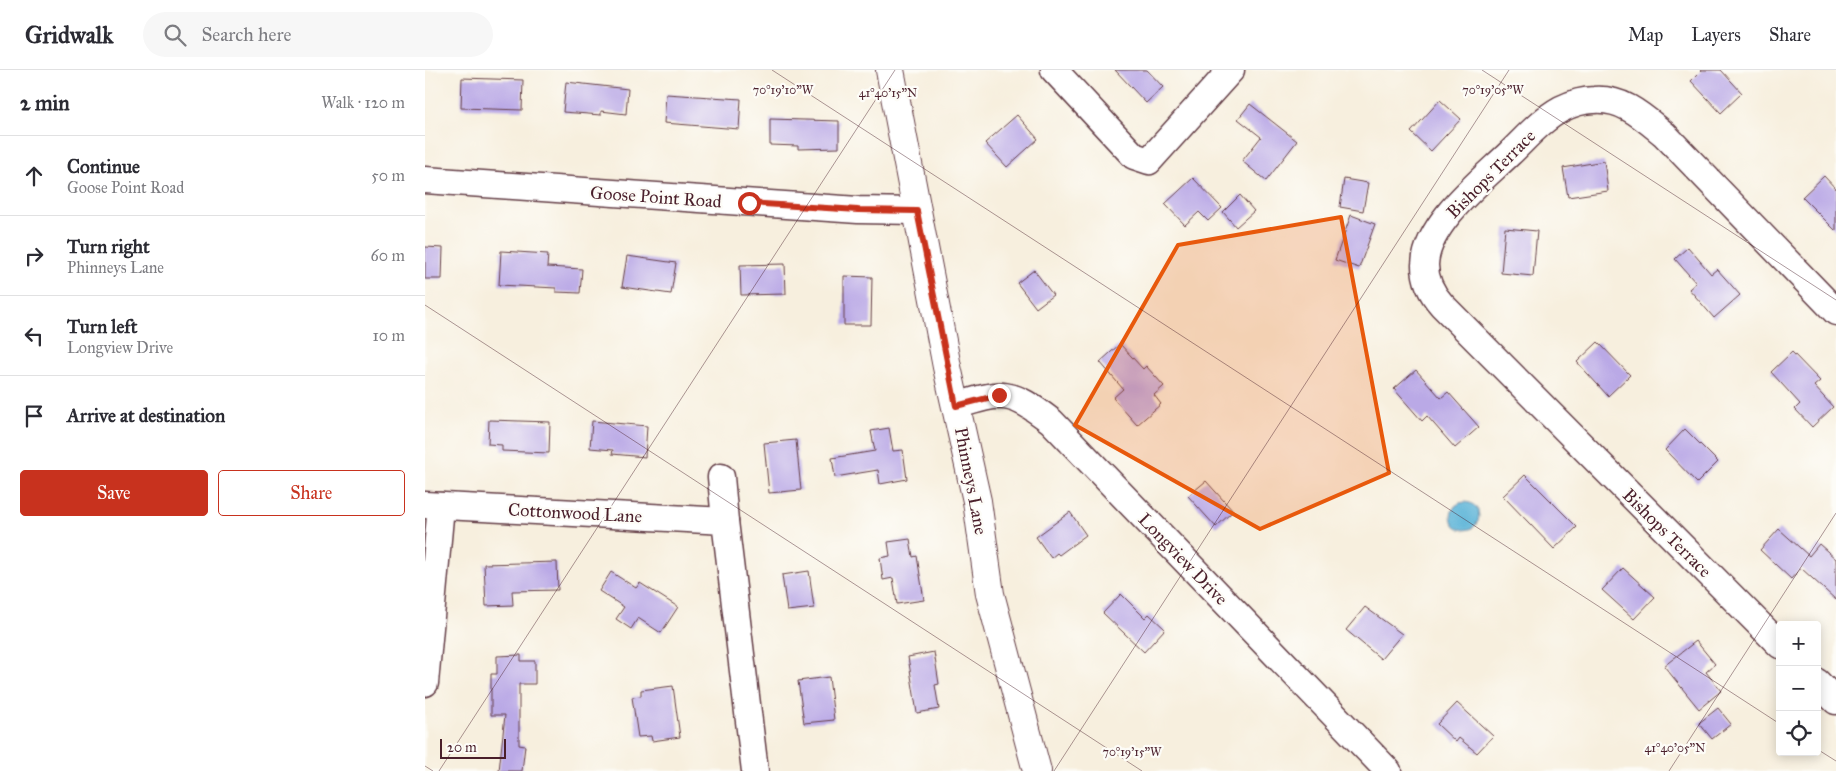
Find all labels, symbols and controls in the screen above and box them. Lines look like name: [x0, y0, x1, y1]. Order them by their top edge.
search box: [143, 12, 493, 57]
text: Gridwalk: [25, 20, 113, 50]
icon: search: [161, 21, 189, 49]
text: Search here: [201, 23, 291, 46]
text: Map: [1628, 24, 1663, 46]
text: Layers: [1691, 24, 1741, 46]
text: Share: [1769, 24, 1811, 46]
text: 70°19'10"W: [753, 83, 814, 97]
text: 70°19'05"W: [1462, 83, 1524, 97]
text: 41°40'15"N: [859, 86, 917, 100]
text: 2 min: [20, 90, 70, 116]
text: Walk · 120 m: [321, 93, 405, 112]
street label: Bishops Terrace: [1442, 125, 1540, 223]
text: Continue: [67, 155, 140, 178]
icon: ahead: [20, 162, 48, 190]
text: 50 m: [371, 166, 405, 185]
text: Goose Point Road: [67, 178, 184, 197]
street label: Goose Point Road: [589, 181, 723, 213]
route start: [738, 192, 761, 215]
text: Turn right: [67, 235, 150, 258]
icon: right: [20, 242, 48, 270]
text: 60 m: [371, 246, 405, 265]
text: Phinneys Lane: [67, 258, 164, 277]
text: Turn left: [67, 315, 137, 338]
icon: left: [20, 322, 48, 350]
text: 10 m: [373, 326, 405, 345]
text: Longview Drive: [67, 338, 173, 357]
route end: [988, 384, 1011, 407]
icon: arrive: [20, 402, 48, 430]
text: Arrive at destination: [67, 404, 225, 427]
street label: Phinneys Lane: [950, 425, 992, 537]
button: Save: [20, 470, 208, 516]
button: Share: [218, 470, 405, 516]
street label: Bishops Terrace: [1618, 484, 1716, 582]
street label: Cottonwood Lane: [507, 499, 643, 527]
street label: Longview Drive: [1133, 508, 1232, 610]
map controls: [1776, 621, 1821, 756]
button: +: [1776, 621, 1821, 666]
button: −: [1776, 666, 1821, 711]
button: locate: [1776, 711, 1821, 756]
scale bar: [440, 736, 506, 759]
text: 20 m: [447, 739, 477, 756]
text: 41°40'05"N: [1645, 741, 1705, 755]
text: 70°19'15"W: [1102, 745, 1162, 759]

